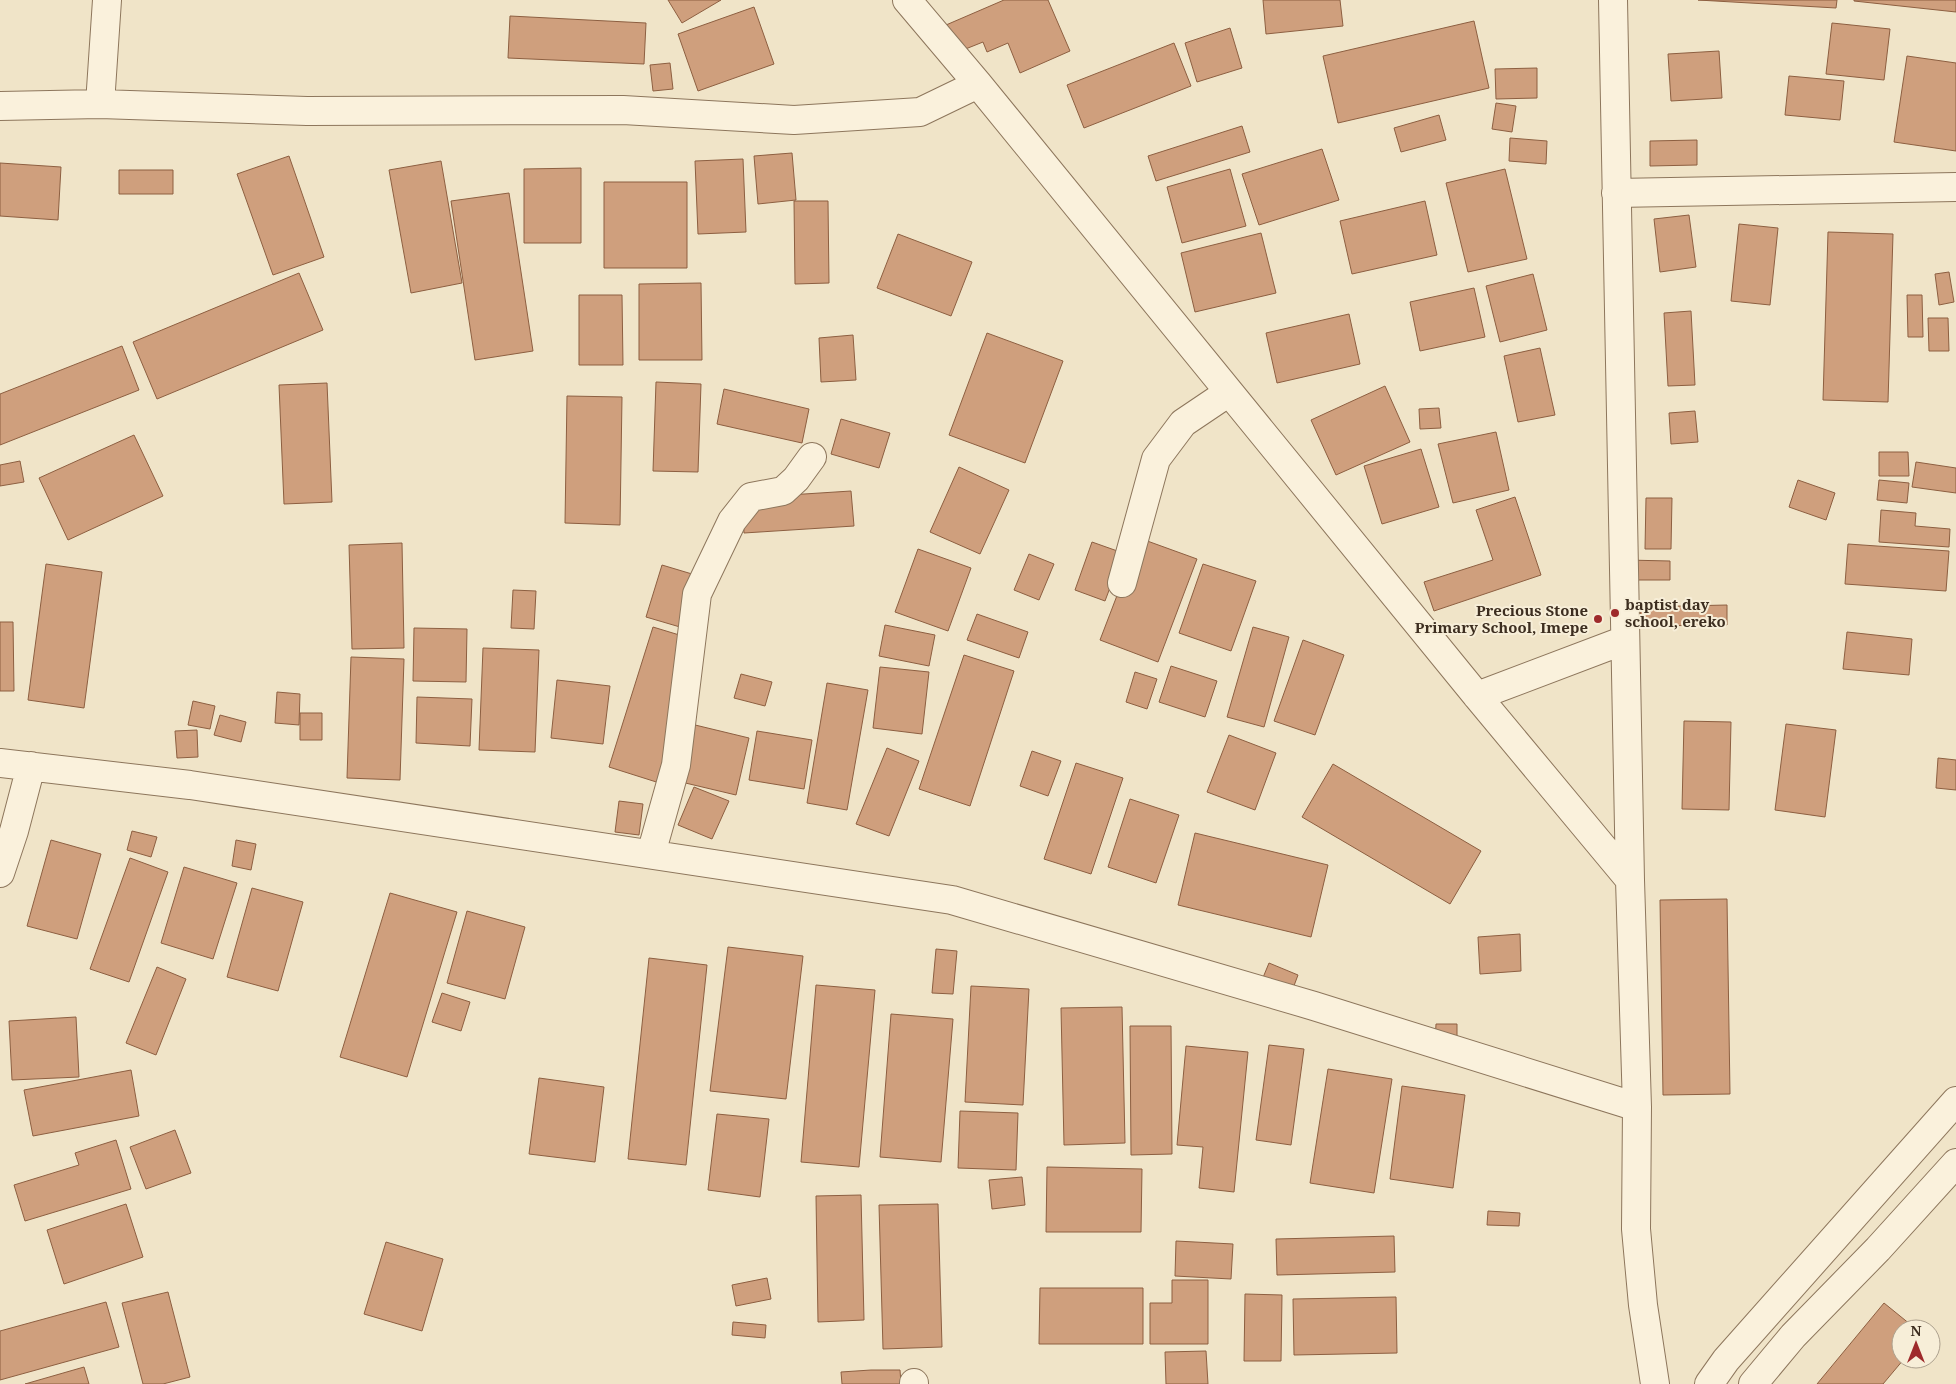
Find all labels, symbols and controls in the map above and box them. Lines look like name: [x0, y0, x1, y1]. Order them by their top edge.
place label: baptist day school, ereko: [1625, 594, 1726, 631]
place label: Precious Stone Primary School, Imepe: [1415, 600, 1588, 637]
marker: baptist day school, ereko: [1609, 607, 1621, 619]
marker: Precious Stone Primary School, Imepe: [1592, 613, 1604, 625]
north arrow: [1891, 1319, 1941, 1369]
text: N: [1910, 1321, 1922, 1340]

